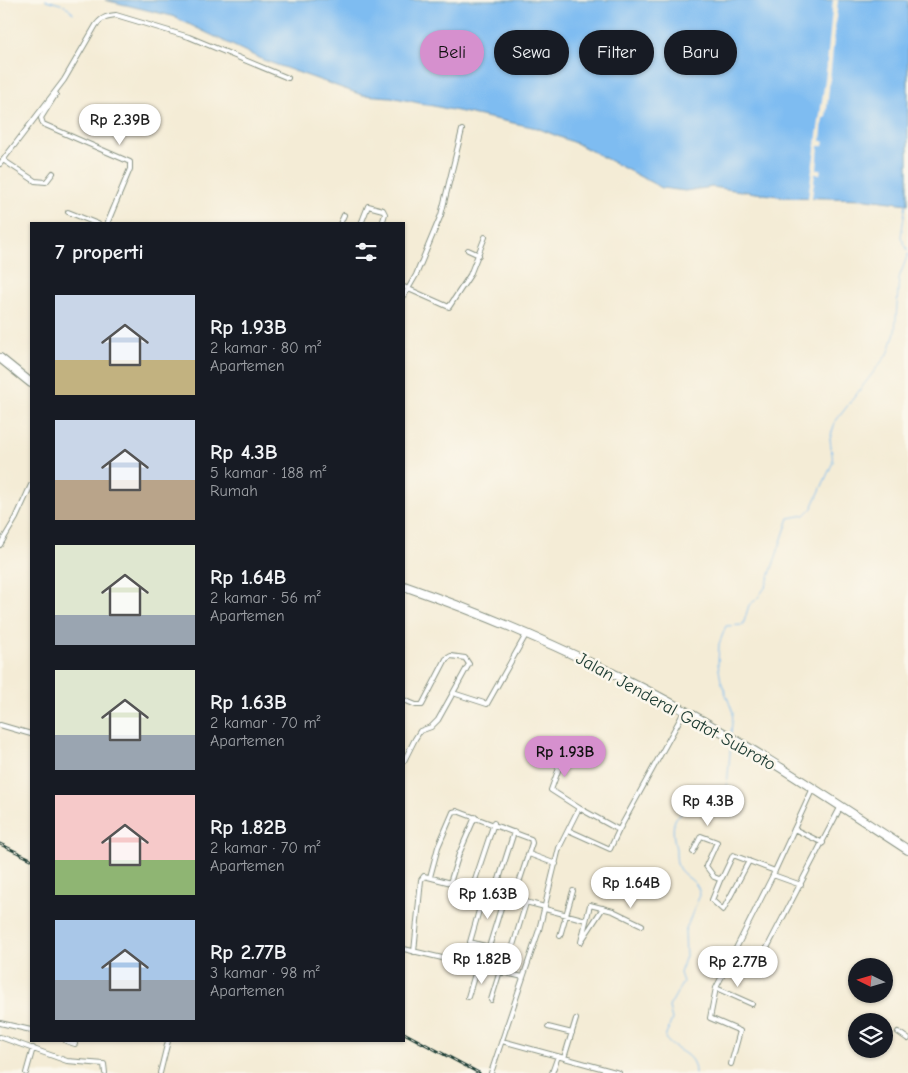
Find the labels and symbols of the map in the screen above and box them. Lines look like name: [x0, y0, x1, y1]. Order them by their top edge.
pin: Rp 2.39B: [68, 104, 172, 146]
street label: Jalan Jenderal Gatot Subroto: [572, 648, 779, 775]
pin: Rp 1.93B: [513, 736, 617, 778]
pin: Rp 4.3B: [662, 784, 754, 827]
pin: Rp 1.64B: [579, 866, 683, 909]
pin: Rp 1.63B: [436, 878, 540, 920]
pin: Rp 1.82B: [430, 942, 534, 985]
pin: Rp 2.77B: [686, 946, 790, 988]
north arrow: [848, 958, 892, 1002]

